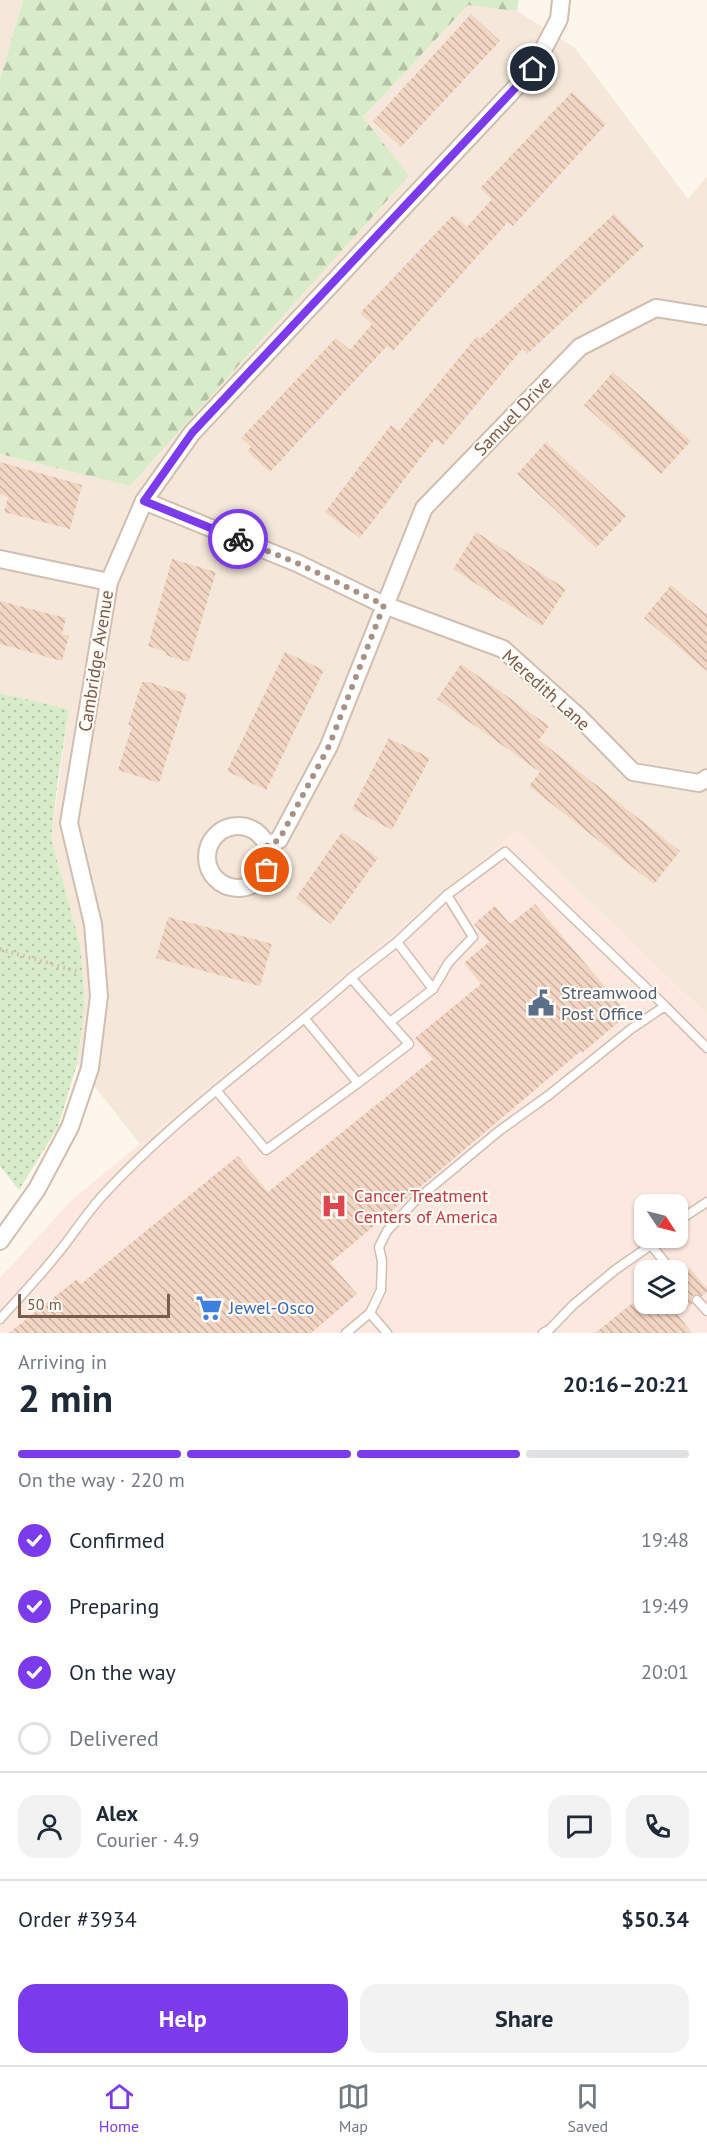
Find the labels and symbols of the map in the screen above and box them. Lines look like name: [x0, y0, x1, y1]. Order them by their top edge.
pin: [507, 43, 558, 94]
street label: Samuel Drive: [469, 371, 556, 460]
courier: [208, 509, 268, 569]
street label: Cambridge Avenue: [73, 588, 118, 733]
street label: Meredith Lane: [497, 644, 595, 735]
pin: [241, 844, 292, 895]
place label: Streamwood Post Office: [561, 981, 657, 1025]
public building icon: Streamwood Post Office: [526, 988, 556, 1018]
place label: Cancer Treatment Centers of America: [354, 1184, 498, 1228]
hospital icon: Cancer Treatment Centers of America: [319, 1191, 349, 1221]
north arrow: [634, 1194, 688, 1248]
scale bar: [18, 1291, 170, 1318]
supermarket icon: Jewel-Osco: [194, 1293, 224, 1323]
place label: Jewel-Osco: [228, 1296, 314, 1319]

